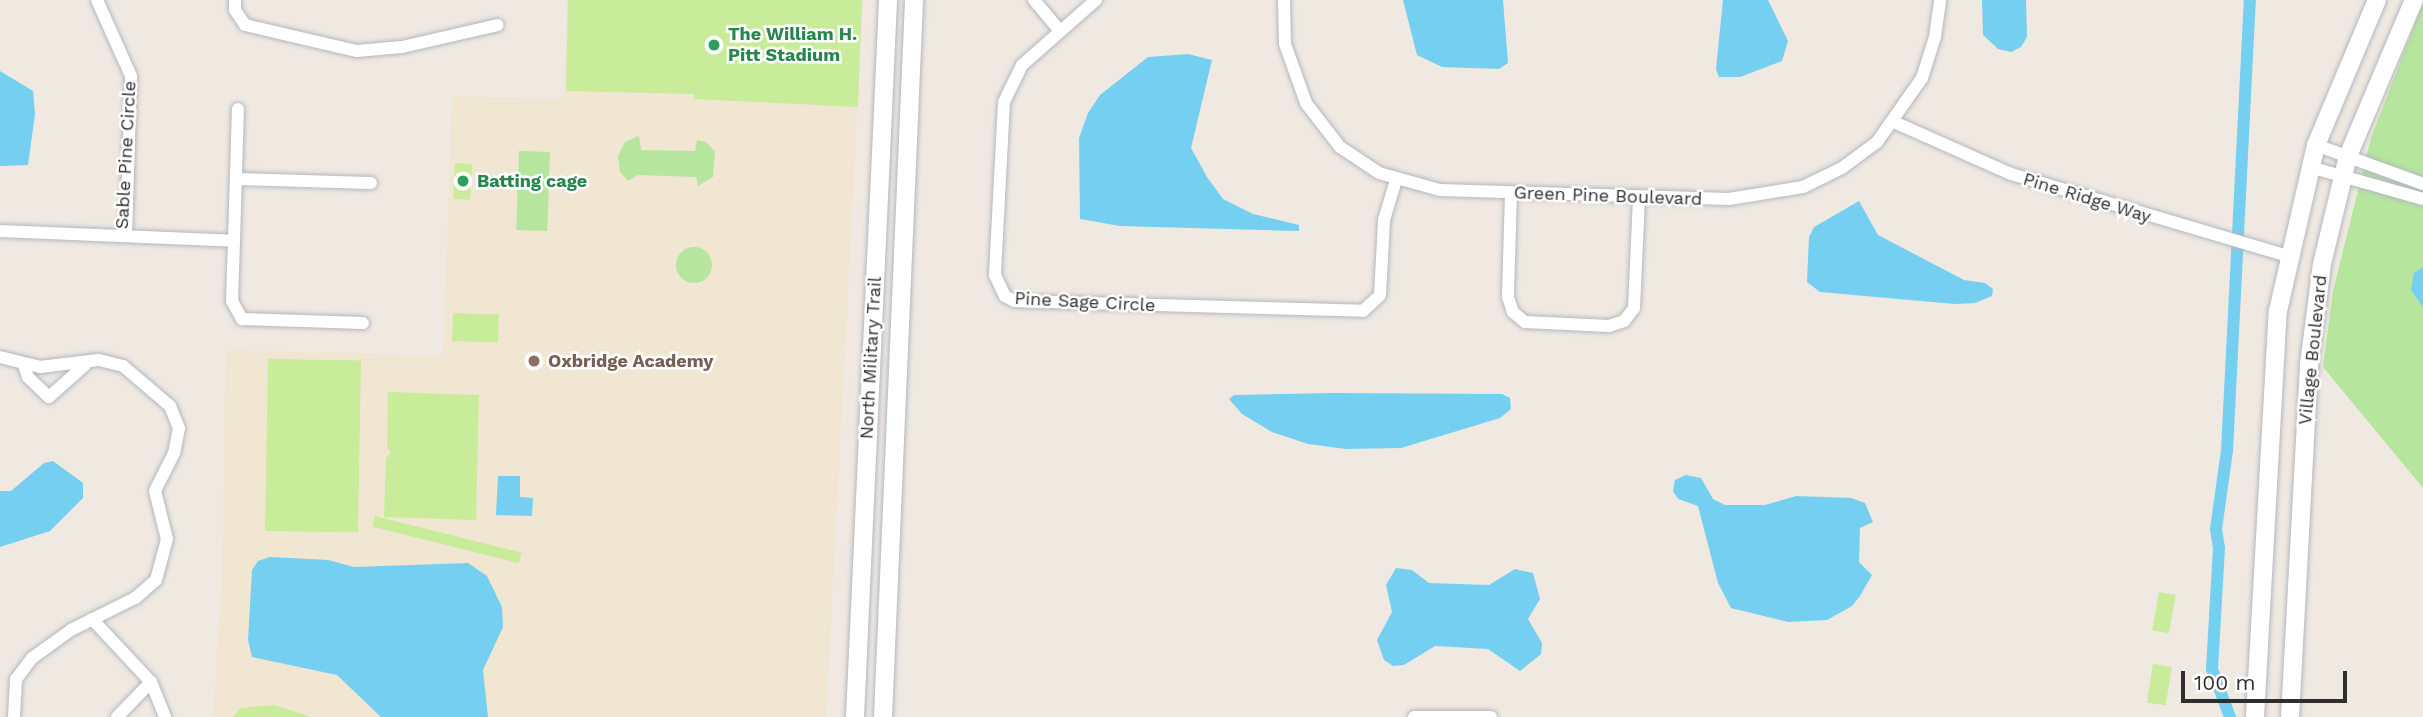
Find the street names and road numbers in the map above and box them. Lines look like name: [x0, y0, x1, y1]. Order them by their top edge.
street label: Sable Pine Circle: [111, 80, 141, 230]
street label: Pine Ridge Way: [2020, 168, 2154, 228]
street label: Green Pine Boulevard: [1513, 182, 1703, 210]
street label: Village Boulevard: [2294, 274, 2332, 426]
street label: North Military Trail: [856, 276, 886, 440]
street label: Pine Sage Circle: [1014, 288, 1156, 316]

